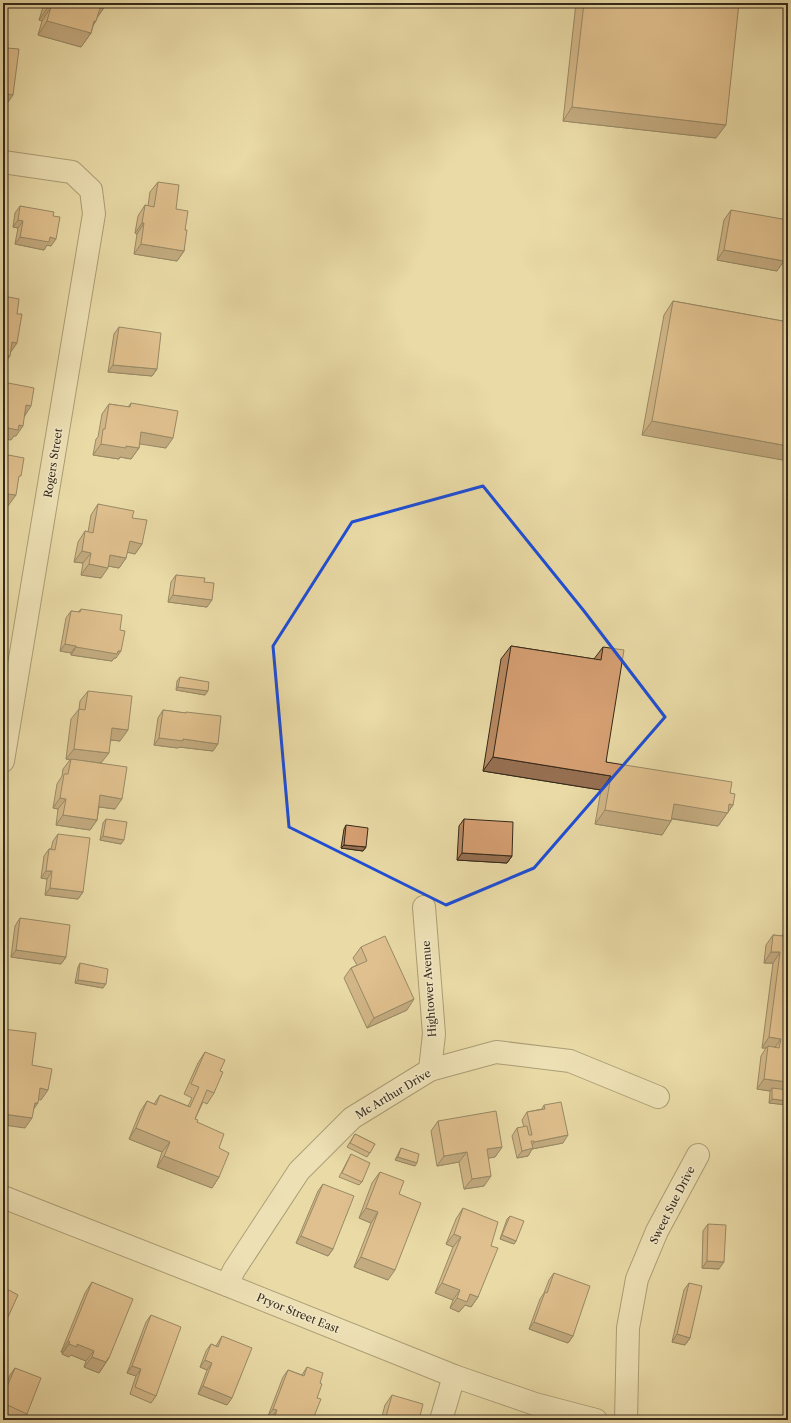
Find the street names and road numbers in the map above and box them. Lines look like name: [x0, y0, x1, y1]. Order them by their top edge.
street label: Rogers Street: [41, 427, 65, 499]
street label: Hightower Avenue: [419, 940, 439, 1038]
street label: Mc Arthur Drive: [353, 1066, 433, 1122]
street label: Sweet Sue Drive: [646, 1164, 698, 1246]
street label: Pryor Street East: [255, 1290, 341, 1336]

